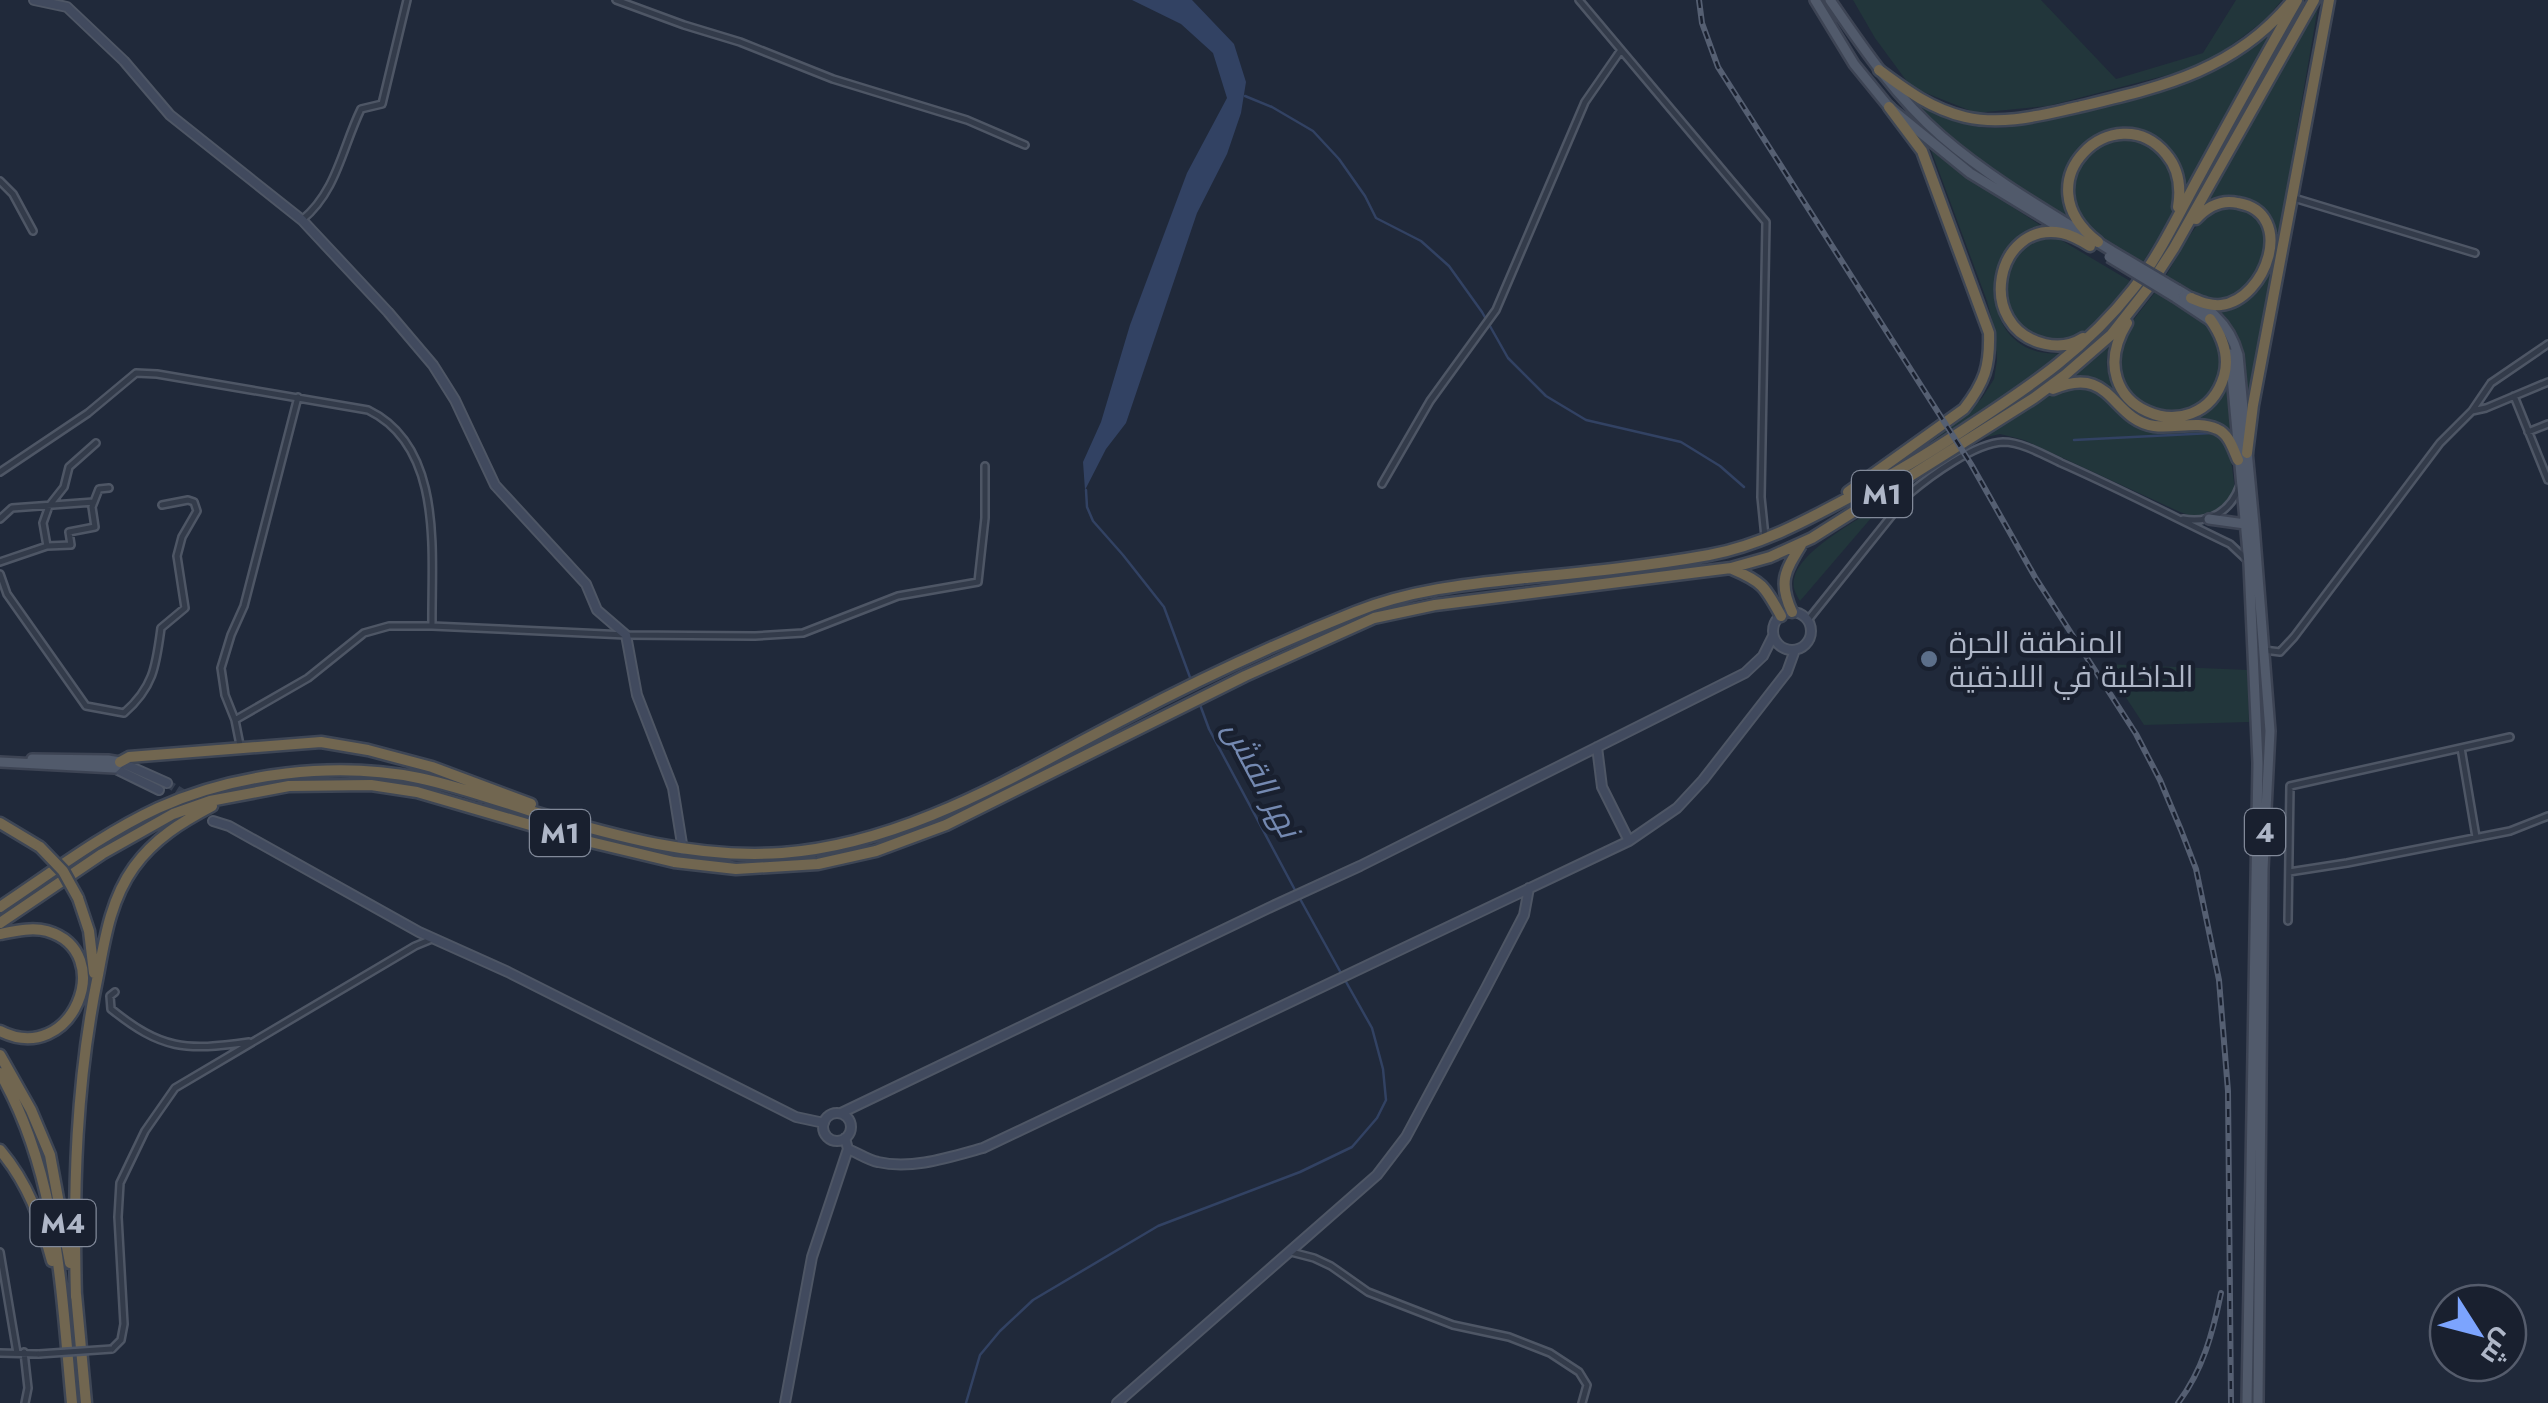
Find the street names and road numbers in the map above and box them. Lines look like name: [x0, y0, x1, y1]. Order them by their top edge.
road number: M1: [1852, 471, 1912, 517]
road number: 4: [2245, 809, 2285, 855]
road number: M1: [530, 810, 590, 856]
road number: M4: [30, 1200, 96, 1246]

